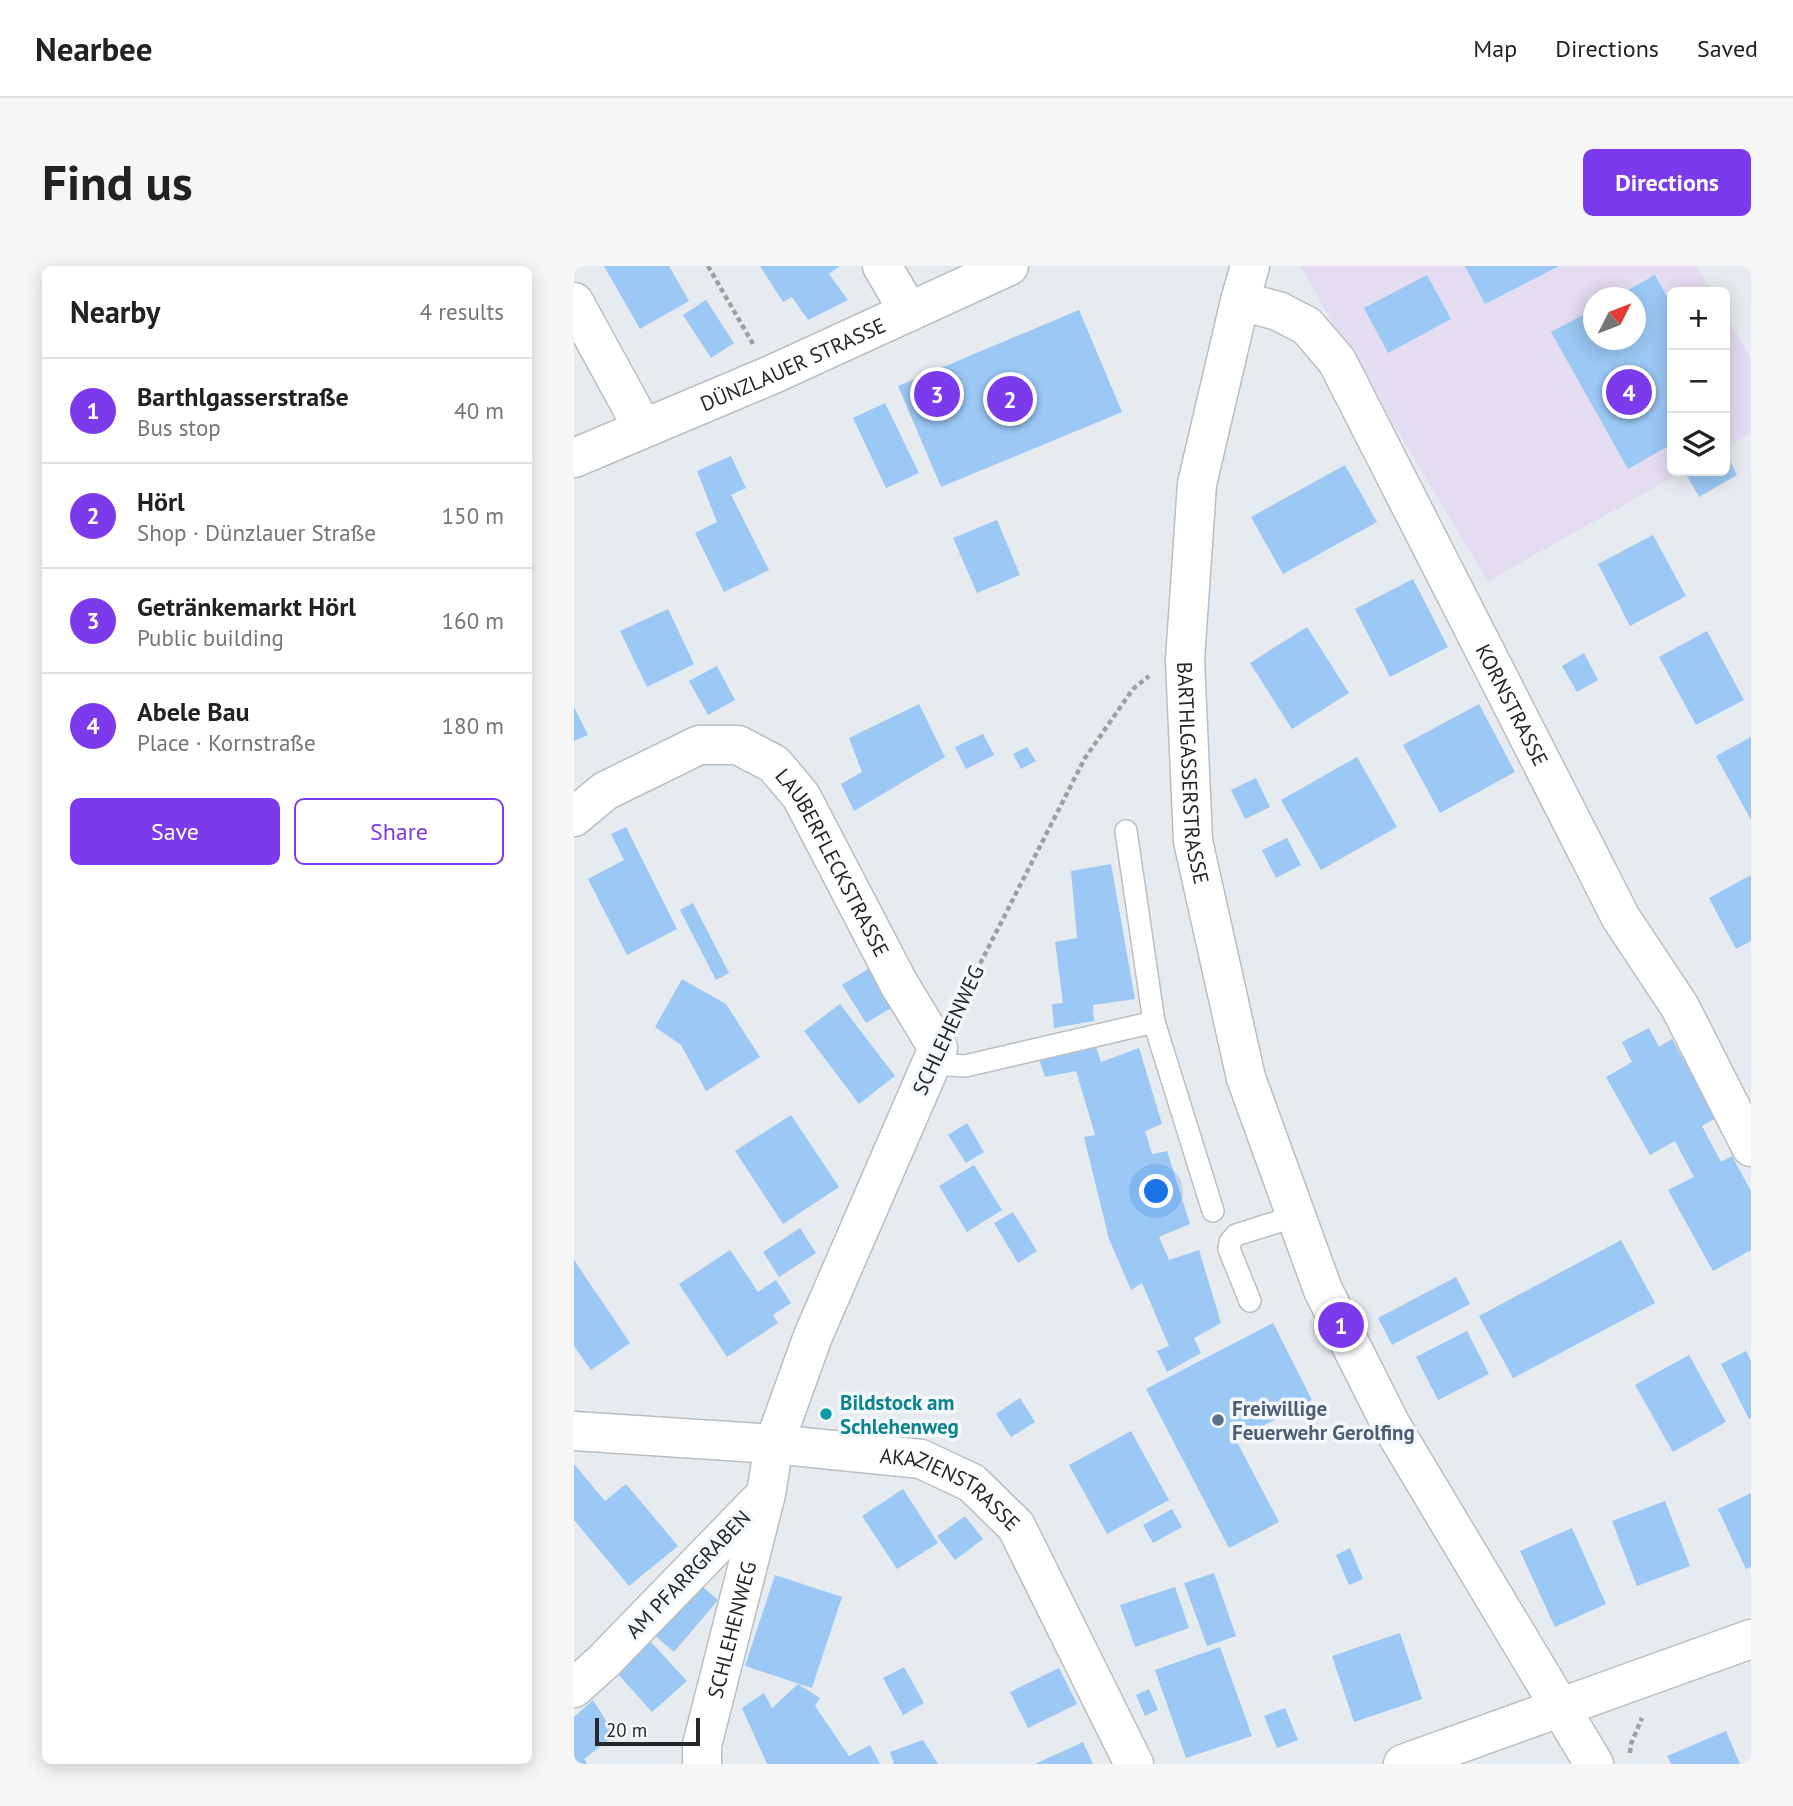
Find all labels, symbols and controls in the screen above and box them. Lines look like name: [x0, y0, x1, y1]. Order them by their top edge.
text: Nearbee: [35, 27, 152, 70]
text: Map: [1473, 33, 1517, 64]
text: Directions: [1555, 33, 1659, 64]
text: Saved: [1697, 33, 1758, 64]
button: Directions: [1583, 149, 1751, 216]
text: Find us: [42, 150, 193, 214]
north arrow: [1583, 287, 1646, 350]
map controls: [1667, 287, 1730, 476]
button: +: [1667, 287, 1730, 350]
text: Nearby: [70, 292, 160, 331]
text: 4 results: [420, 297, 504, 326]
street label: DÜNZLAUER STRASSE: [696, 311, 890, 417]
button: −: [1667, 350, 1730, 413]
pin: 4: [1606, 366, 1652, 418]
pin: 3: [914, 368, 960, 420]
pin: 2: [987, 373, 1033, 425]
text: Barthlgasserstraße: [137, 380, 349, 413]
text: 1: [86, 396, 100, 425]
text: 40 m: [454, 396, 504, 425]
text: Bus stop: [137, 413, 221, 442]
button: layers: [1667, 413, 1730, 476]
text: Hörl: [137, 485, 185, 518]
text: 2: [86, 501, 100, 530]
text: 150 m: [442, 501, 504, 530]
text: Shop · Dünzlauer Straße: [137, 518, 376, 547]
text: Getränkemarkt Hörl: [137, 590, 356, 623]
text: 3: [86, 606, 100, 635]
text: 160 m: [442, 606, 504, 635]
text: Public building: [137, 623, 284, 652]
street label: KORNSTRASSE: [1470, 639, 1555, 770]
street label: BARTHLGASSERSTRASSE: [1172, 661, 1216, 886]
text: Abele Bau: [137, 695, 250, 728]
text: 4: [86, 711, 100, 740]
text: 180 m: [442, 711, 504, 740]
text: Place · Kornstraße: [137, 728, 316, 757]
street label: LAUBERFLECKSTRASSE: [770, 763, 896, 961]
button: Save: [70, 798, 280, 865]
button: Share: [294, 798, 504, 865]
street label: SCHLEHENWEG: [906, 961, 990, 1099]
your location: [1139, 1174, 1173, 1208]
pin: 1: [1318, 1299, 1364, 1351]
place label: Bildstock am Schlehenweg: [840, 1389, 959, 1440]
place label: Freiwillige Feuerwehr Gerolfing: [1232, 1395, 1415, 1446]
marker: Bildstock am Schlehenweg: [818, 1406, 834, 1422]
marker: Freiwillige Feuerwehr Gerolfing: [1210, 1412, 1226, 1428]
street label: AKAZIENSTRASSE: [879, 1441, 1026, 1536]
street label: AM PFARRGRABEN: [620, 1504, 756, 1644]
street label: SCHLEHENWEG: [701, 1558, 762, 1701]
scale bar: [595, 1715, 700, 1747]
text: 20 m: [606, 1718, 647, 1742]

